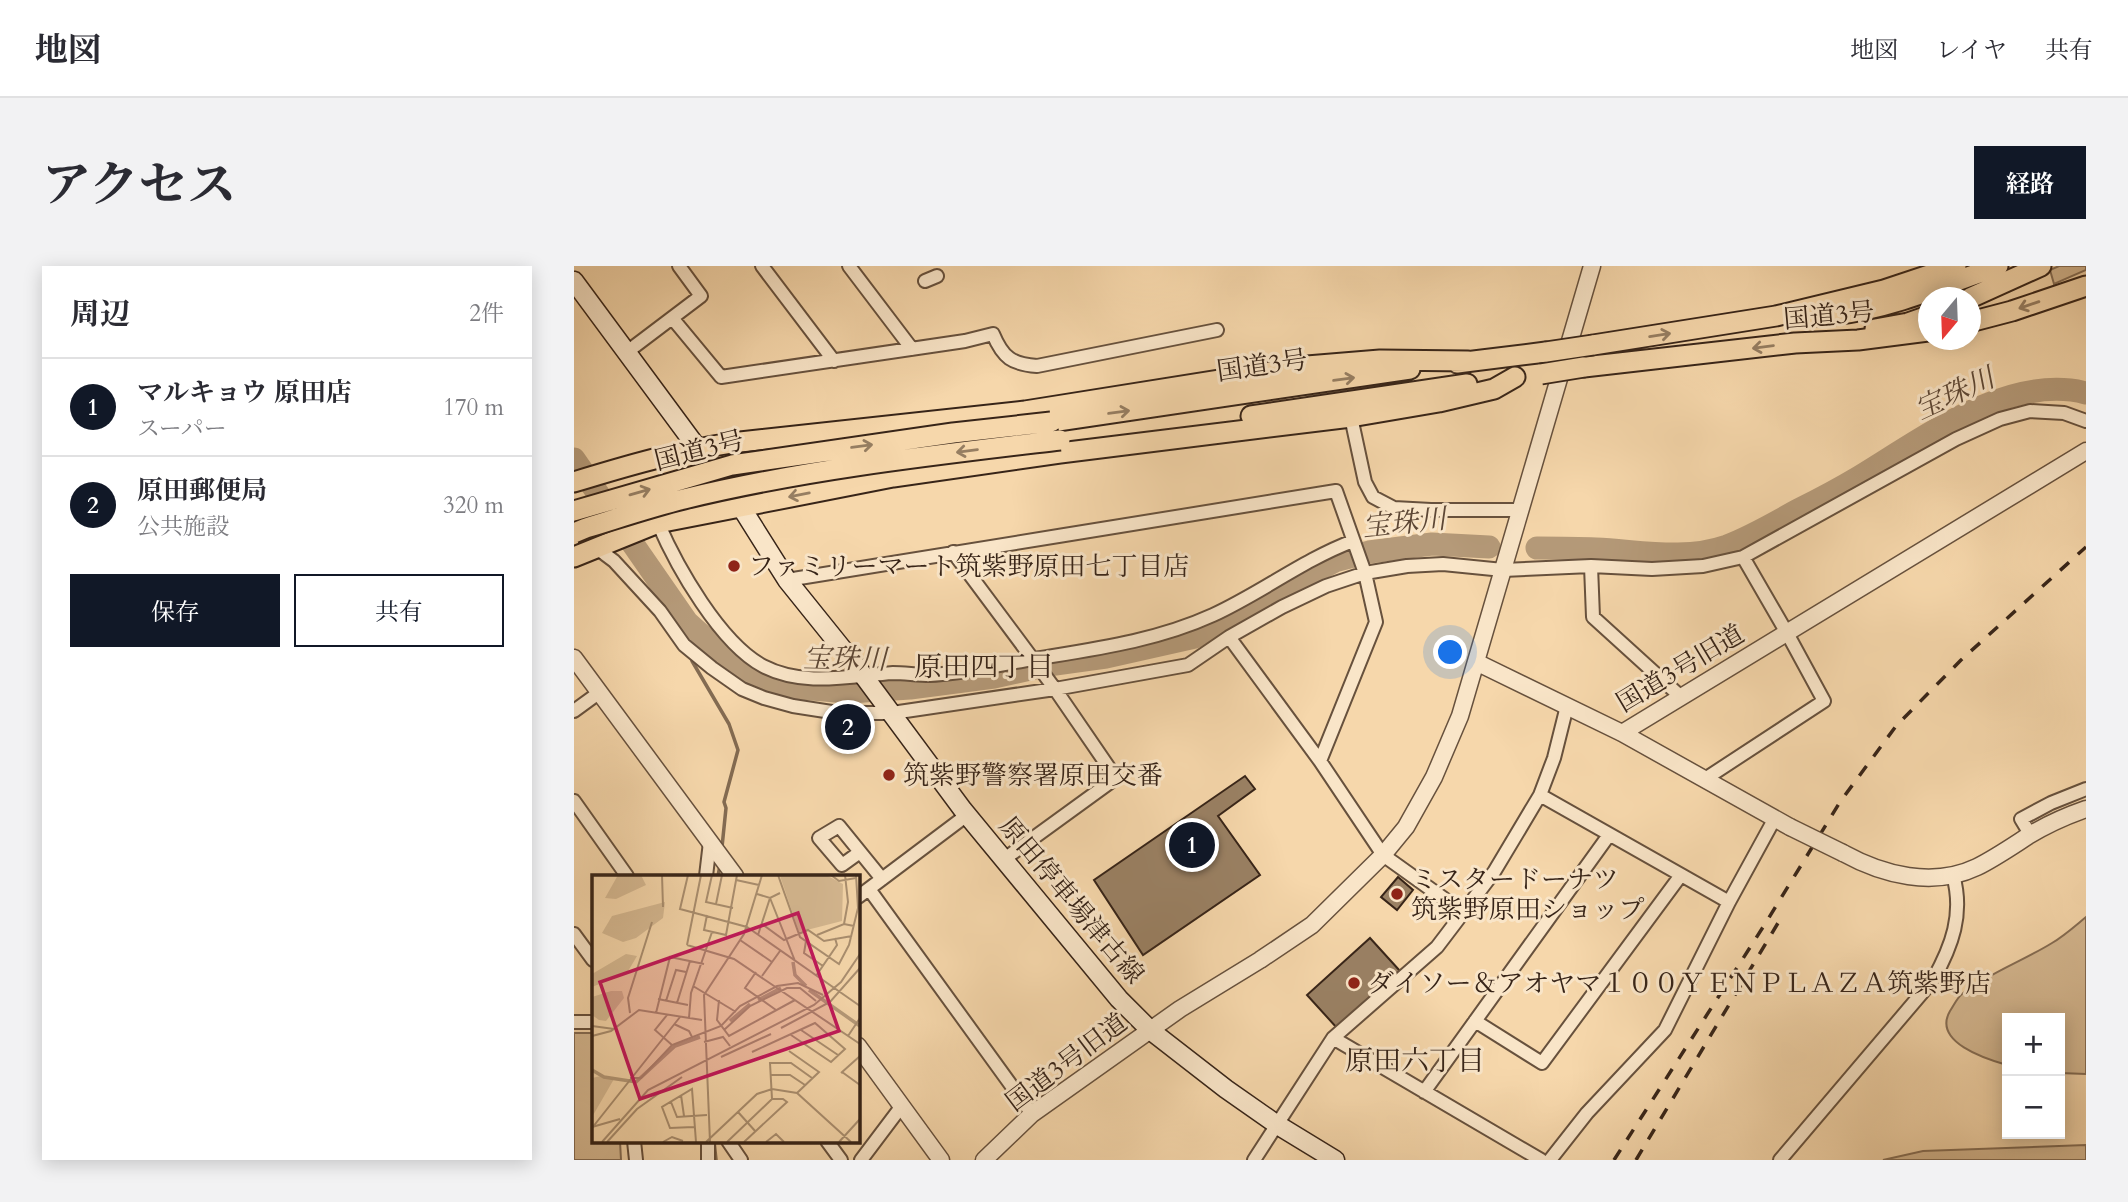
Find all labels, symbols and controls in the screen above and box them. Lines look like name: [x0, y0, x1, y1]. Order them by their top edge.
text: 地図: [35, 28, 101, 73]
text: 地図: [1850, 34, 1898, 67]
text: レイヤ: [1936, 34, 2007, 67]
text: 共有: [2045, 34, 2093, 67]
button: 経路: [1974, 146, 2086, 219]
text: アクセス: [42, 152, 237, 219]
north arrow: [1918, 287, 1981, 350]
text: 周辺: [70, 294, 130, 335]
street label: 国道3号: [1782, 294, 1876, 337]
text: 2件: [469, 298, 504, 329]
one-way arrow: [2018, 300, 2040, 312]
one-way arrow: [1648, 328, 1671, 341]
one-way arrow: [1752, 340, 1775, 353]
street label: 国道3号: [1214, 342, 1310, 389]
water label: 宝珠川: [1908, 358, 2003, 429]
one-way arrow: [1332, 372, 1355, 385]
text: マルキョウ 原田店: [137, 375, 352, 410]
text: 1: [87, 392, 99, 423]
text: 170 m: [443, 392, 504, 423]
one-way arrow: [1107, 405, 1130, 418]
text: スーパー: [137, 413, 227, 444]
street label: 国道3号: [651, 422, 748, 479]
one-way arrow: [850, 439, 873, 452]
one-way arrow: [957, 444, 979, 457]
text: 原田郵便局: [137, 473, 267, 508]
one-way arrow: [628, 484, 650, 497]
one-way arrow: [788, 489, 811, 503]
text: 2: [87, 490, 99, 521]
text: 320 m: [443, 490, 504, 521]
water label: 宝珠川: [1360, 499, 1451, 546]
text: 公共施設: [137, 511, 229, 542]
place label: ファミリーマート筑紫野原田七丁目店: [748, 549, 1189, 584]
marker: ファミリーマート筑紫野原田七丁目店: [726, 558, 742, 574]
button: 保存: [70, 574, 280, 647]
button: 共有: [294, 574, 504, 647]
street label: 国道3号旧道: [1610, 617, 1751, 720]
your location: [1433, 635, 1467, 669]
water label: 宝珠川: [803, 639, 890, 679]
district label: 原田四丁目: [914, 648, 1054, 686]
pin: 2: [825, 701, 871, 753]
place label: 筑紫野警察署原田交番: [903, 758, 1163, 793]
marker: 筑紫野警察署原田交番: [881, 767, 897, 783]
street label: 原田停車場津古線: [991, 809, 1152, 991]
pin: 1: [1169, 819, 1215, 871]
place label: ミスタードーナツ 筑紫野原田ショップ: [1411, 862, 1644, 927]
inset map: [592, 875, 859, 1142]
marker: ミスタードーナツ 筑紫野原田ショップ: [1389, 886, 1405, 902]
place label: ダイソー＆アオヤマ１００ＹＥＮＰＬＡＺＡ筑紫野店: [1368, 966, 1991, 1001]
marker: ダイソー＆アオヤマ１００ＹＥＮＰＬＡＺＡ筑紫野店: [1346, 975, 1362, 991]
street label: 国道3号旧道: [999, 1005, 1134, 1120]
map controls: [2002, 1013, 2065, 1139]
button: +: [2002, 1013, 2065, 1076]
district label: 原田六丁目: [1345, 1042, 1485, 1080]
button: −: [2002, 1076, 2065, 1139]

